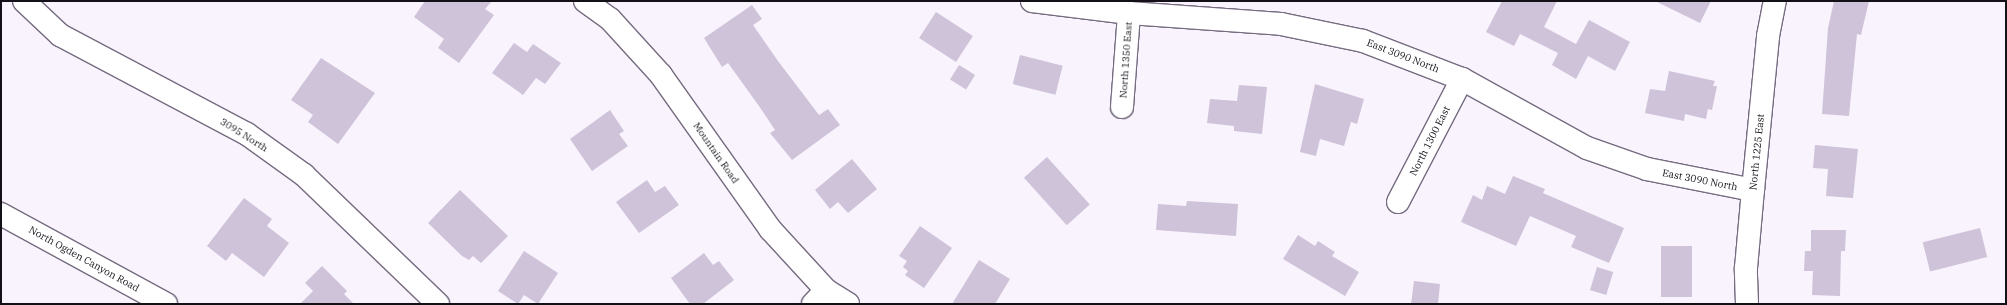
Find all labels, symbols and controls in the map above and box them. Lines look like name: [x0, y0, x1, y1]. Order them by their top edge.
street label: North 1350 East: [1117, 21, 1135, 99]
street label: East 3090 North: [1365, 37, 1441, 75]
street label: North 1300 East: [1407, 104, 1453, 178]
street label: North 1225 East: [1747, 113, 1767, 191]
street label: 3095 North: [218, 116, 270, 154]
street label: Mountain Road: [691, 120, 741, 186]
street label: East 3090 North: [1661, 167, 1739, 193]
street label: North Ogden Canyon Road: [27, 224, 141, 294]

